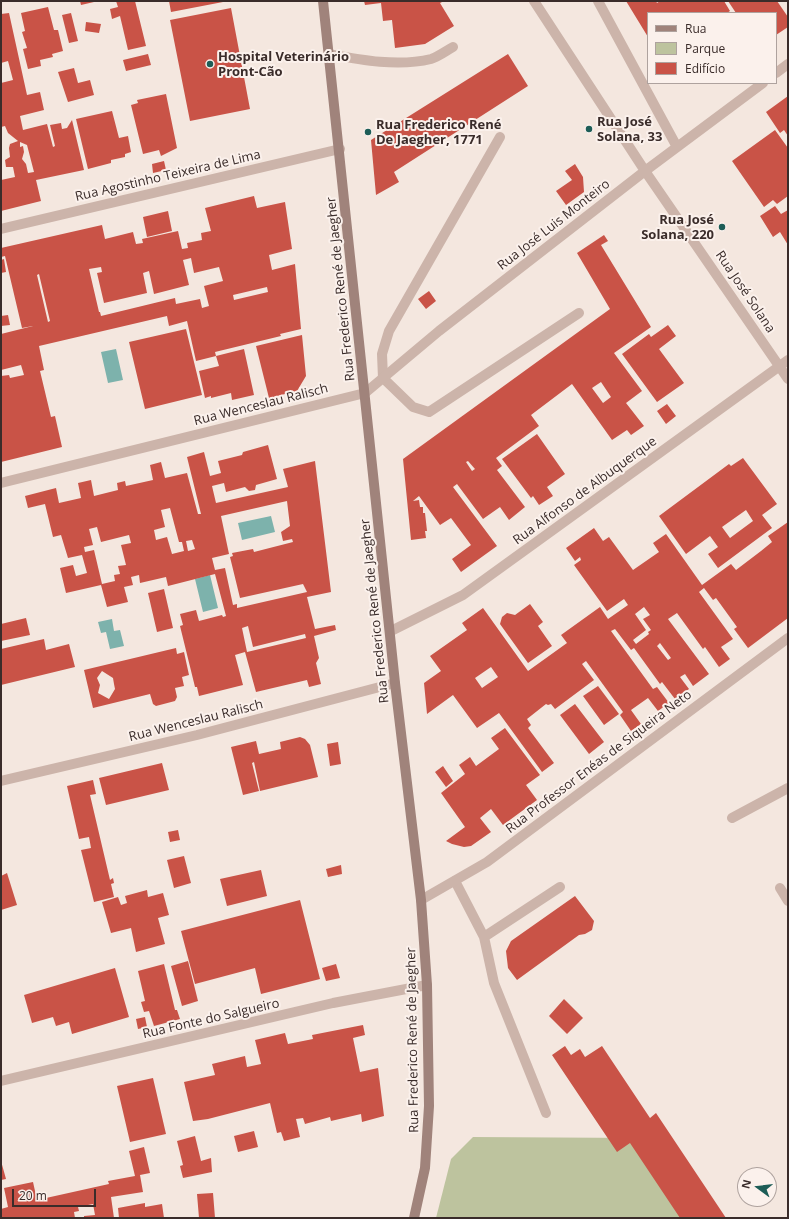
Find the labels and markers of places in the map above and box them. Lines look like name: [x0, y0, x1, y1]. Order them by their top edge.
place label: Hospital Veterinário Pront-Cão: [218, 49, 349, 80]
marker: Hospital Veterinário Pront-Cão: [205, 59, 215, 69]
place label: Rua José Solana, 33: [597, 114, 662, 145]
place label: Rua Frederico René De Jaegher, 1771: [376, 117, 501, 148]
marker: Rua José Solana, 33: [584, 124, 594, 134]
marker: Rua Frederico René De Jaegher, 1771: [363, 127, 373, 137]
place label: Rua José Solana, 220: [641, 212, 714, 243]
marker: Rua José Solana, 220: [717, 222, 727, 232]

